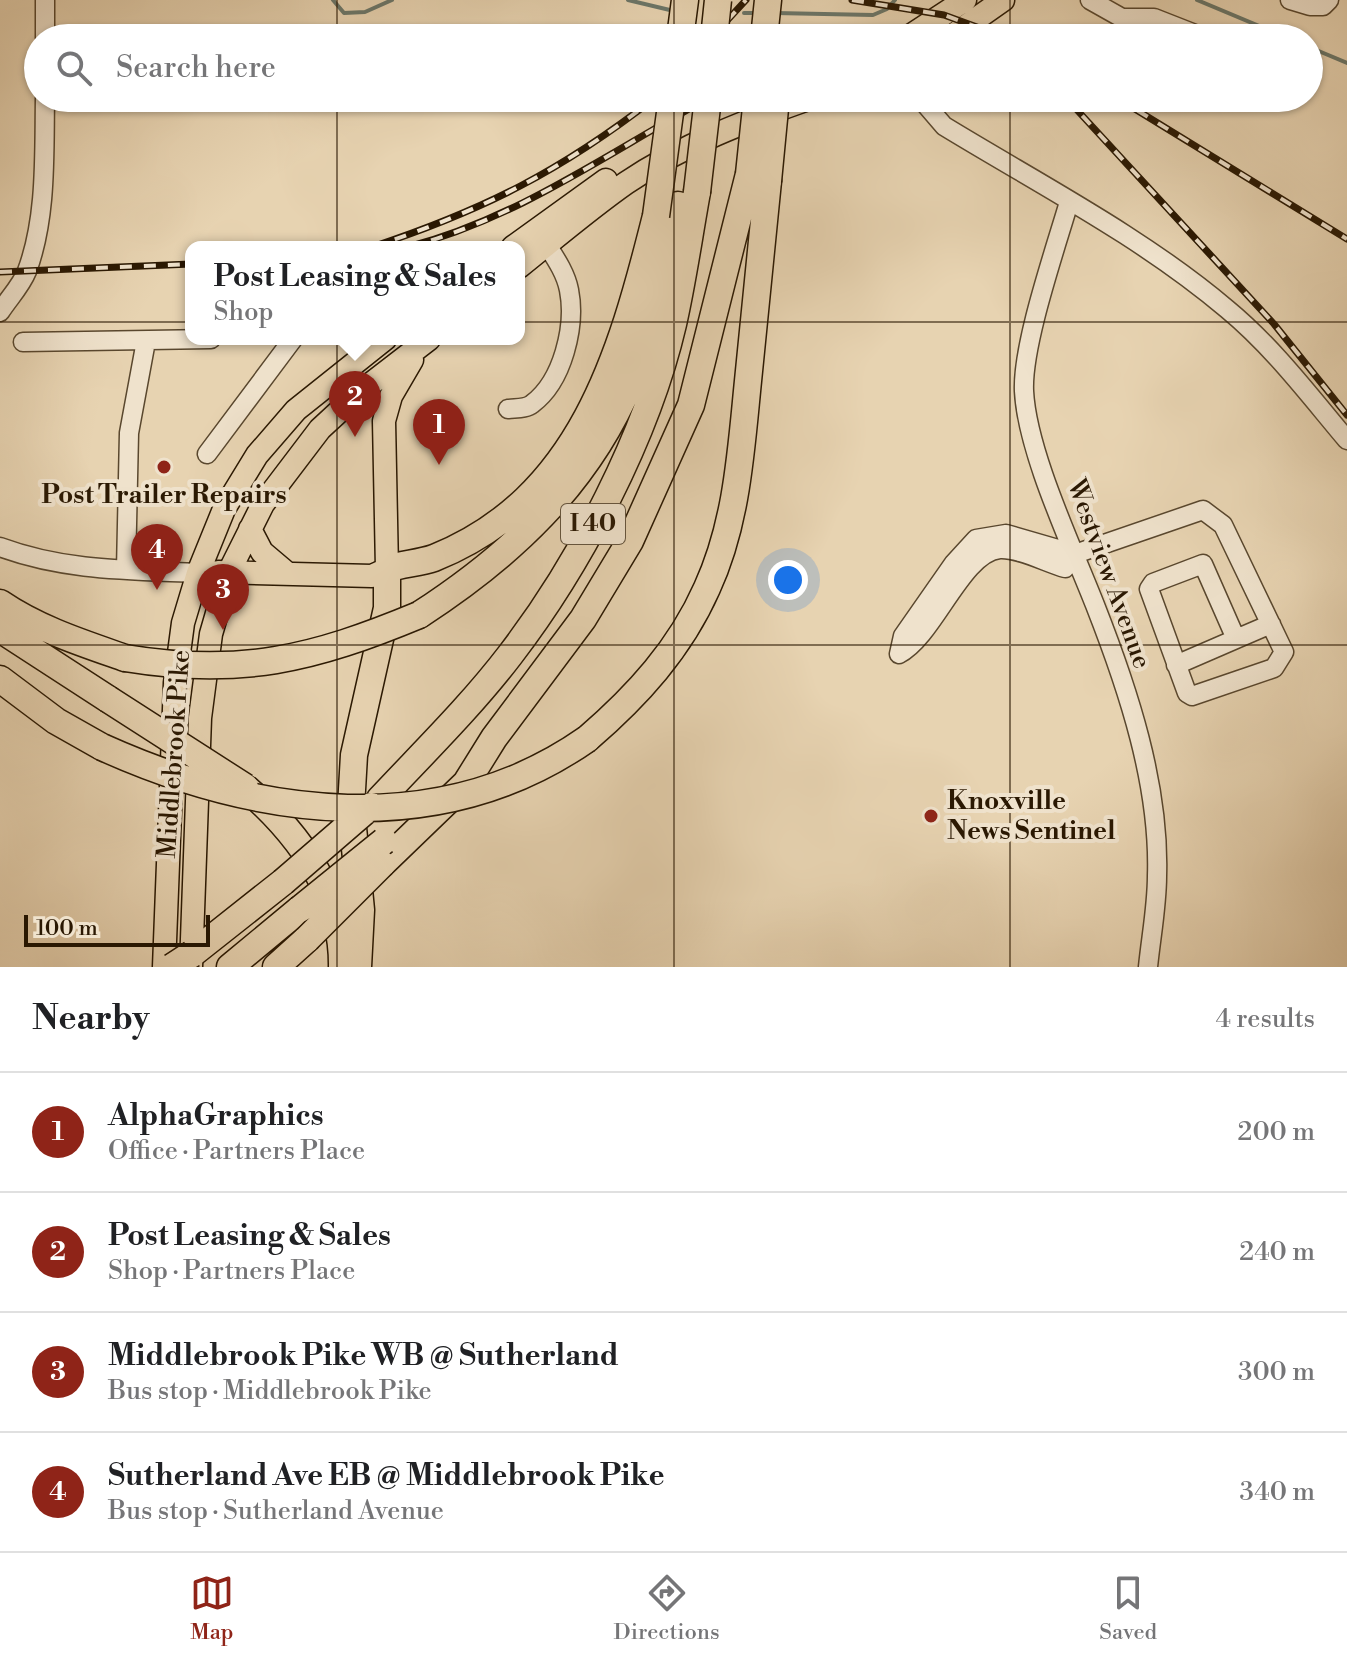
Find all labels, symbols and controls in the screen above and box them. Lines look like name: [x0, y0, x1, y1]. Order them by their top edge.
search box: [24, 24, 1323, 112]
icon: search: [52, 46, 96, 90]
text: Search here: [116, 49, 276, 87]
popup: [185, 241, 525, 345]
text: Post Leasing & Sales: [214, 258, 496, 296]
text: Shop: [214, 296, 274, 328]
pin: 2: [329, 371, 381, 437]
pin: 1: [413, 399, 465, 465]
marker: Post Trailer Repairs: [155, 458, 173, 476]
street label: Westview Avenue: [1060, 474, 1158, 673]
place label: Post Trailer Repairs: [41, 479, 287, 511]
road number: I 40: [561, 504, 625, 544]
pin: 4: [131, 524, 183, 590]
your location: [768, 560, 808, 600]
pin: 3: [197, 564, 249, 630]
street label: Middlebrook Pike: [151, 649, 197, 859]
place label: Knoxville News Sentinel: [947, 785, 1116, 847]
marker: Knoxville News Sentinel: [922, 807, 940, 825]
scale bar: [24, 911, 210, 947]
text: 100 m: [36, 915, 98, 942]
text: Nearby: [32, 998, 150, 1040]
text: 4 results: [1216, 1003, 1315, 1035]
text: AlphaGraphics: [108, 1097, 324, 1135]
text: 1: [52, 1116, 64, 1148]
text: 200 m: [1238, 1116, 1315, 1148]
text: Office · Partners Place: [108, 1135, 365, 1167]
text: Post Leasing & Sales: [108, 1217, 391, 1255]
text: 2: [50, 1236, 66, 1268]
text: 240 m: [1239, 1236, 1315, 1268]
text: Shop · Partners Place: [108, 1255, 355, 1287]
text: Middlebrook Pike WB @ Sutherland: [108, 1337, 619, 1375]
text: 3: [50, 1356, 66, 1388]
text: 300 m: [1238, 1356, 1315, 1388]
text: Bus stop · Middlebrook Pike: [108, 1375, 432, 1407]
text: Sutherland Ave EB @ Middlebrook Pike: [108, 1457, 665, 1495]
text: 4: [49, 1476, 67, 1508]
text: 340 m: [1239, 1476, 1315, 1508]
text: Bus stop · Sutherland Avenue: [108, 1495, 444, 1527]
tab: Map: [190, 1571, 234, 1646]
tab: Directions: [614, 1571, 720, 1646]
tab: Saved: [1099, 1571, 1157, 1646]

